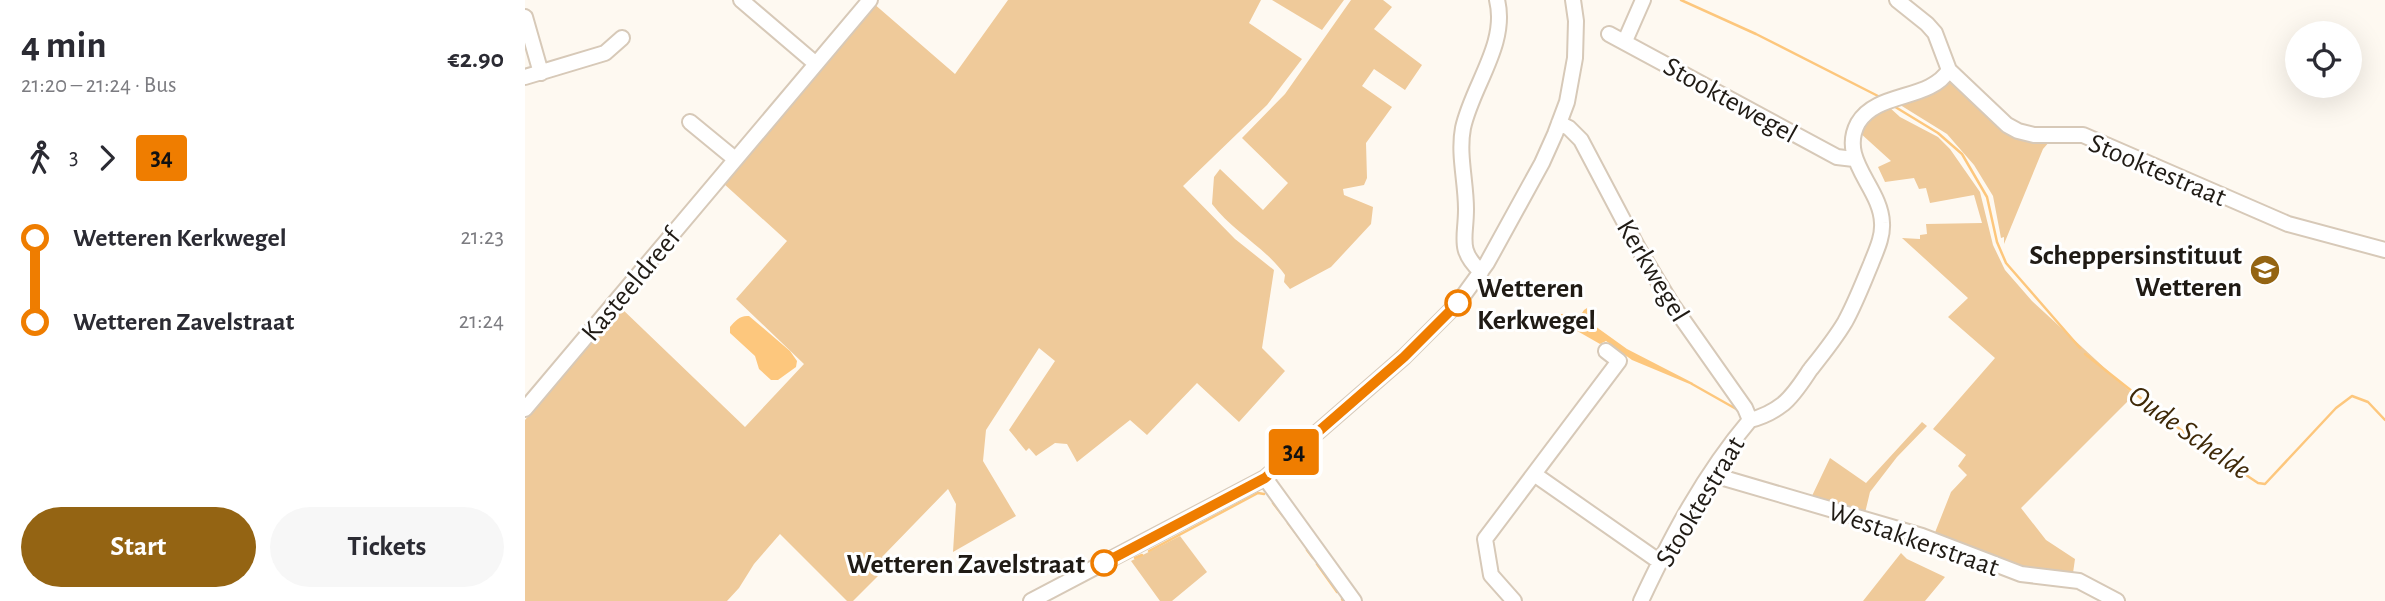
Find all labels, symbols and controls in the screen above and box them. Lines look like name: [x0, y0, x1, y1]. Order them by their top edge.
map controls: [2285, 21, 2362, 98]
button: locate: [2285, 21, 2362, 98]
text: 4 min: [21, 27, 107, 65]
text: €2.90: [448, 46, 504, 72]
street label: Stooktewegel: [1659, 53, 1802, 149]
text: 21:20 – 21:24 · Bus: [21, 74, 176, 97]
street label: Stooktestraat: [2084, 129, 2230, 212]
icon: walk: [21, 139, 59, 177]
icon: forward: [88, 139, 126, 177]
text: 3: [69, 146, 78, 169]
text: 34: [150, 146, 173, 170]
street label: Kerkwegel: [1611, 215, 1694, 327]
street label: Kasteeldreef: [577, 222, 687, 347]
text: Wetteren Kerkwegel: [73, 225, 287, 251]
text: 21:23: [460, 226, 504, 249]
place label: Scheppersinstituut Wetteren: [2029, 242, 2243, 302]
school or university icon: Scheppersinstituut Wetteren: [2248, 253, 2282, 287]
place label: Wetteren Kerkwegel: [1477, 275, 1596, 335]
marker: Wetteren Kerkwegel: [1445, 290, 1471, 316]
text: Wetteren Zavelstraat: [73, 309, 294, 335]
text: 21:24: [459, 310, 504, 333]
water label: Oude Schelde: [2123, 380, 2256, 486]
line badge: 34: [1263, 429, 1325, 475]
street label: Stooktestraat: [1651, 432, 1750, 572]
text: 34: [1283, 440, 1305, 464]
street label: Westakkerstraat: [1824, 498, 2003, 582]
button: Start: [21, 507, 256, 587]
button: Tickets: [270, 507, 504, 587]
marker: Wetteren Zavelstraat: [1091, 550, 1117, 576]
place label: Wetteren Zavelstraat: [847, 551, 1086, 579]

